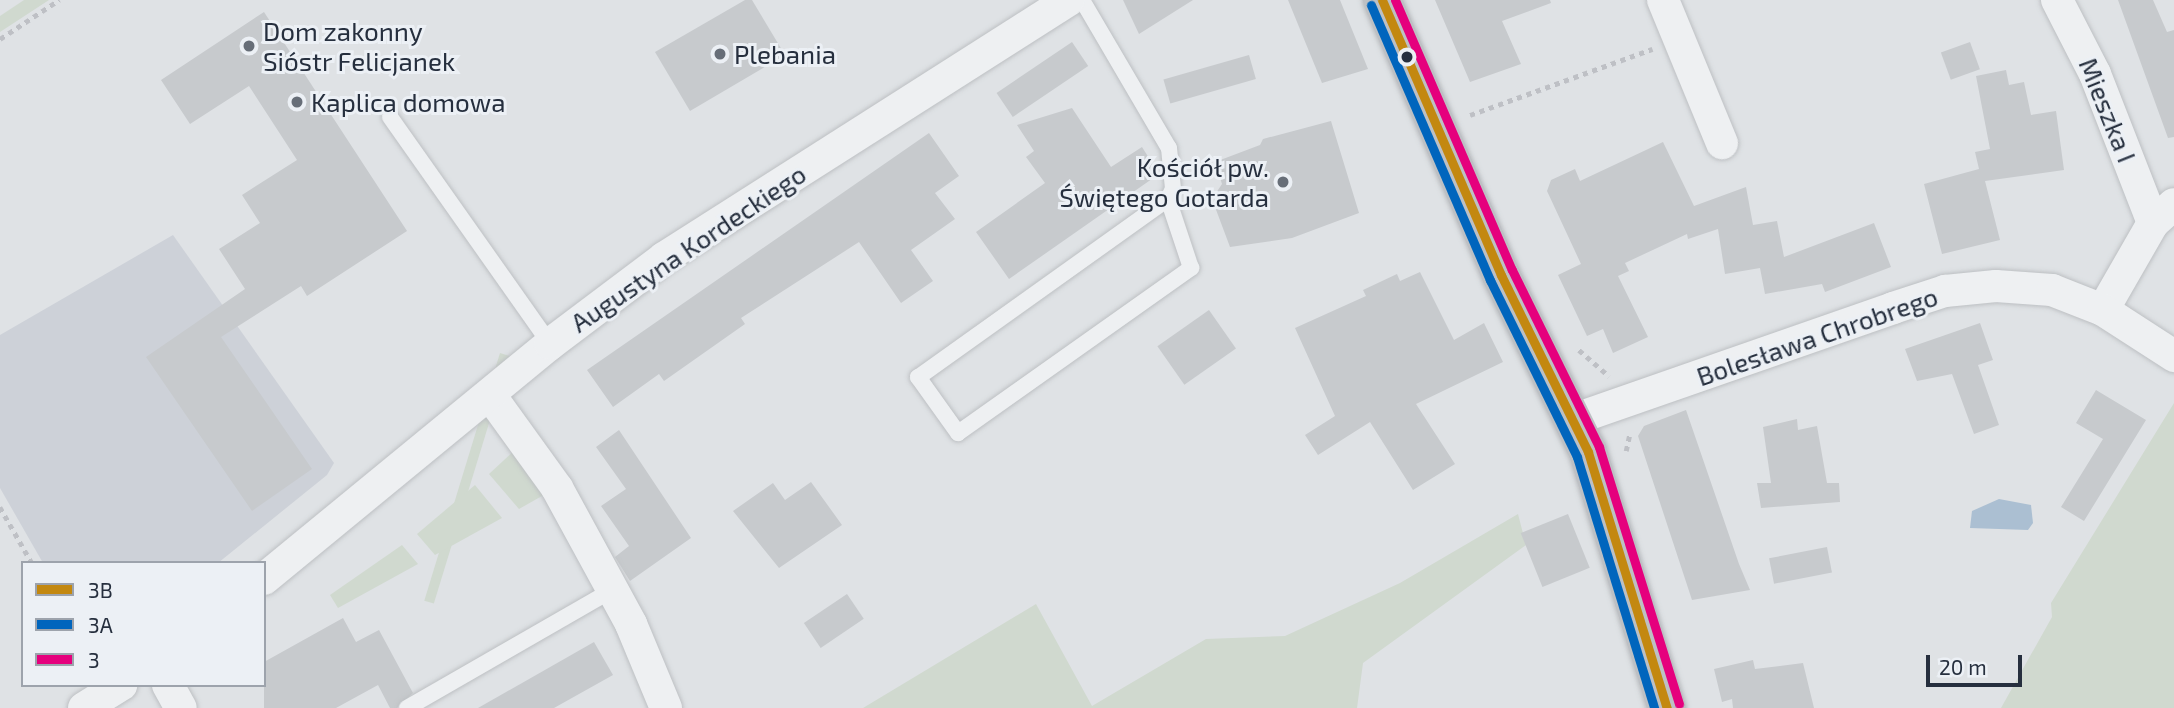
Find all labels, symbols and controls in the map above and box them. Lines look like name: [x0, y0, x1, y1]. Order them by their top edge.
place label: Dom zakonny Sióstr Felicjanek: [263, 15, 456, 76]
marker: Dom zakonny Sióstr Felicjanek: [241, 38, 257, 54]
place label: Plebania: [734, 38, 836, 70]
marker: Plebania: [712, 46, 728, 62]
unlabelled marker: [1400, 50, 1414, 64]
street label: Mieszka I: [2073, 53, 2143, 167]
place label: Kaplica domowa: [311, 86, 505, 118]
marker: Kaplica domowa: [289, 94, 305, 110]
place label: Kościół pw. Świętego Gotarda: [1059, 151, 1269, 212]
street label: Augustyna Kordeckiego: [565, 158, 811, 338]
marker: Kościół pw. Świętego Gotarda: [1275, 174, 1291, 190]
street label: Bolesława Chrobrego: [1692, 280, 1942, 392]
legend: [21, 561, 266, 687]
text: 3B: [88, 577, 113, 602]
text: 3A: [88, 612, 113, 637]
scale bar: [1929, 642, 2025, 686]
text: 3: [88, 647, 100, 672]
text: 20 m: [1939, 654, 1987, 679]

